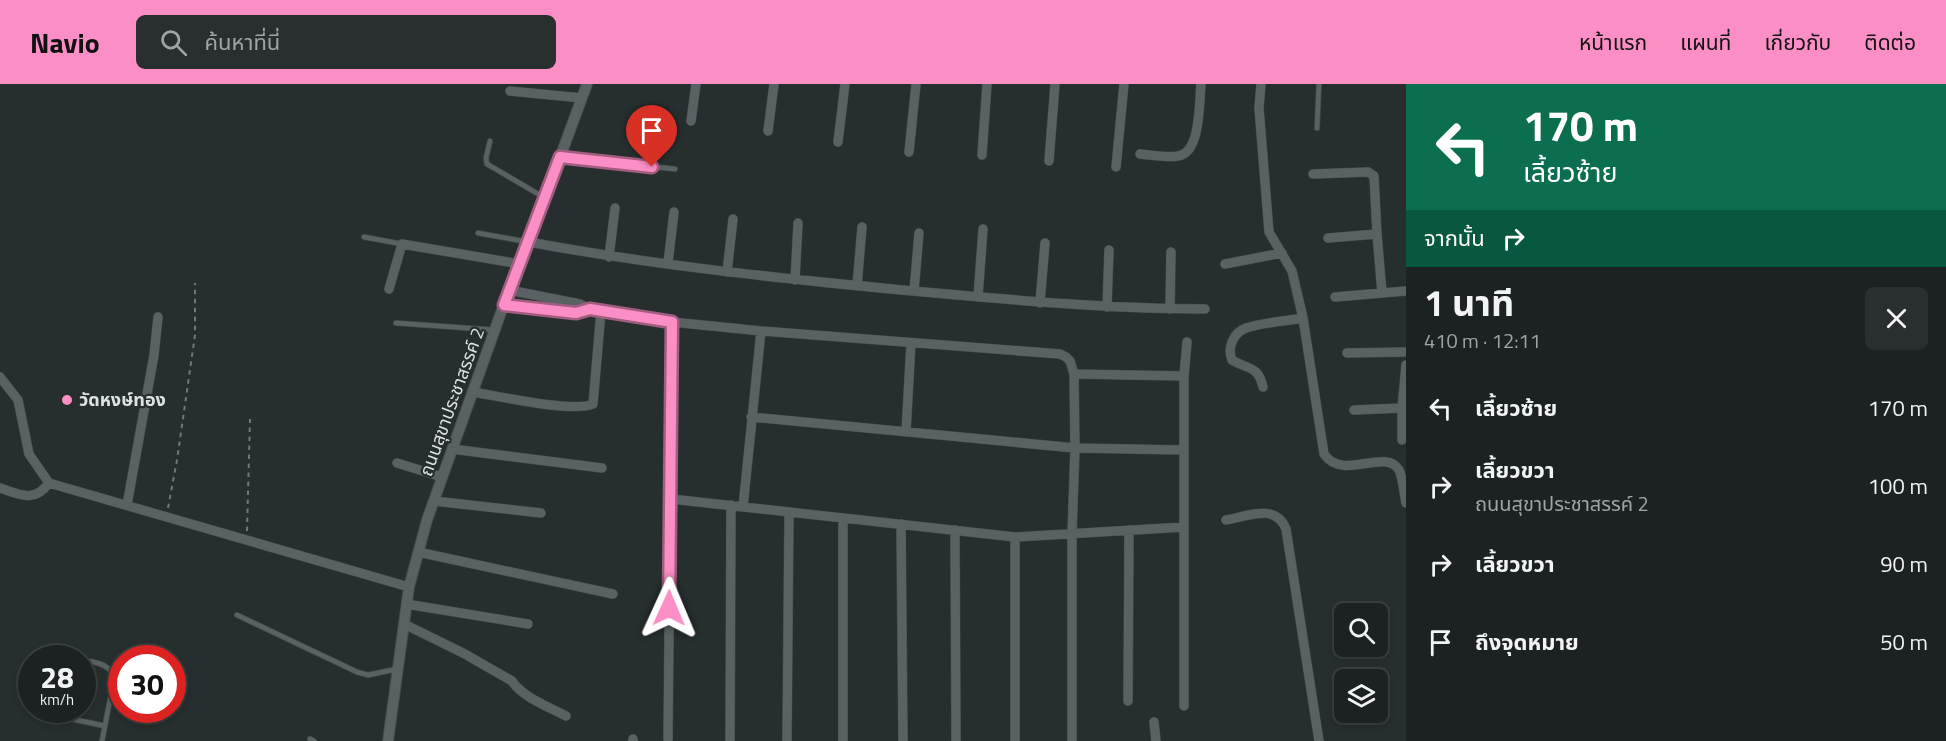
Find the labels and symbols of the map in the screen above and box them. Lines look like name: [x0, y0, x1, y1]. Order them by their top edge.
pin: [626, 105, 677, 167]
street label: ถนนสุขาประชาสรรค์ 2: [412, 324, 491, 480]
place label: วัดหงษ์ทอง: [79, 386, 166, 413]
marker: วัดหงษ์ทอง: [60, 393, 74, 407]
position arrow: [637, 576, 701, 640]
speed limit sign: 30: [108, 645, 186, 723]

